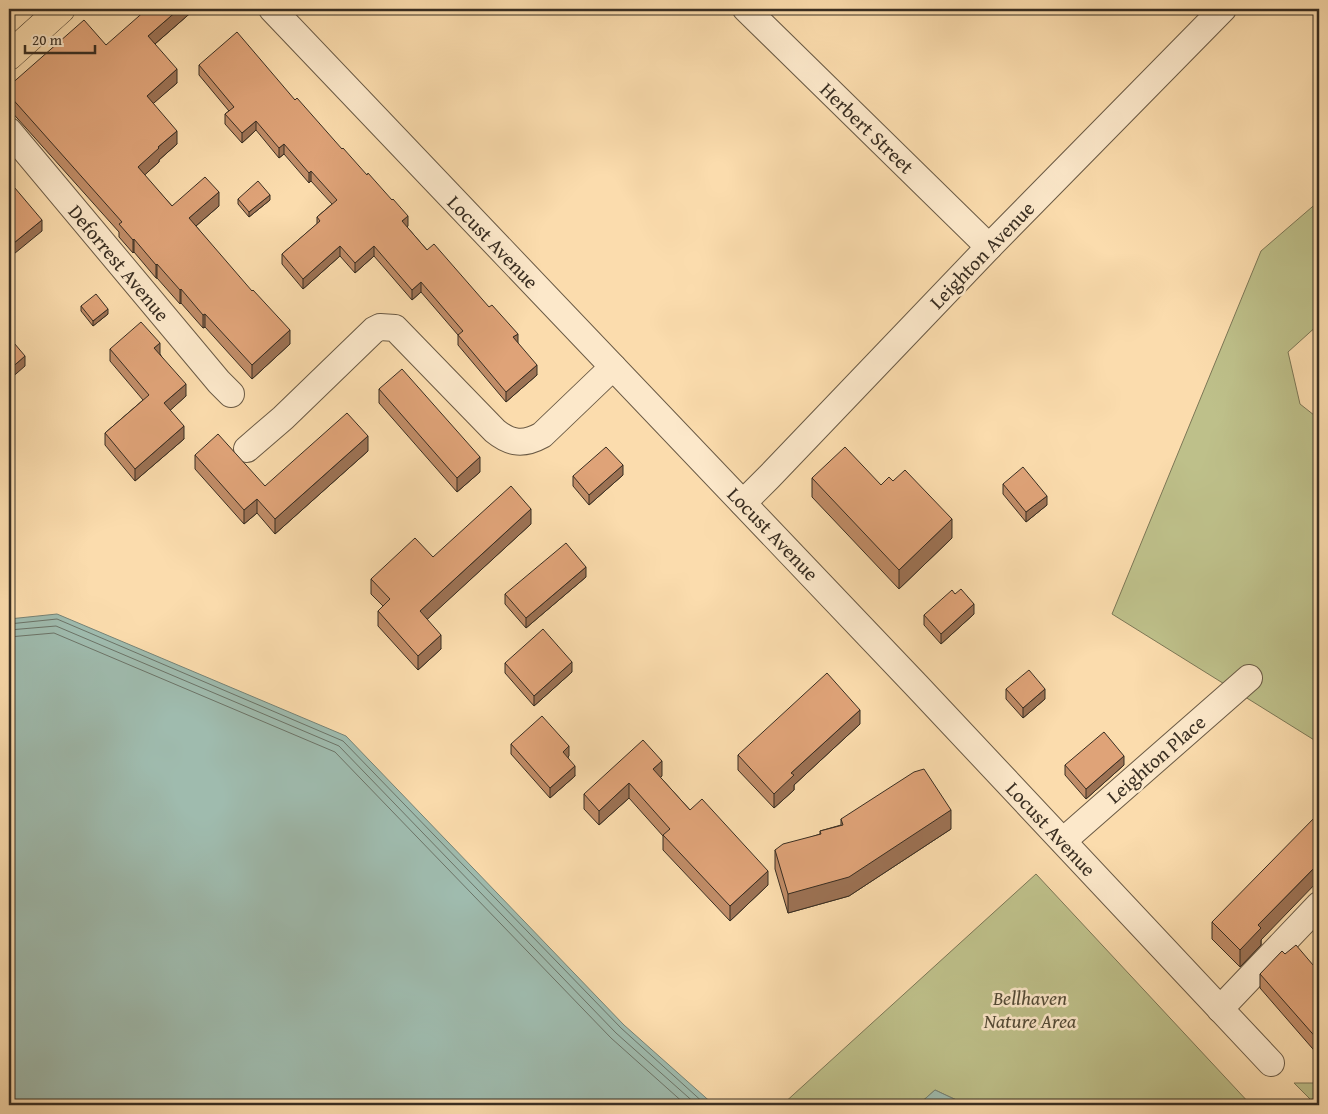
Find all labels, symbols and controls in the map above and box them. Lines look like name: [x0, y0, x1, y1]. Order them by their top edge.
scale bar: [25, 22, 95, 54]
text: 20 m: [32, 29, 63, 50]
street label: Herbert Street: [814, 75, 921, 180]
street label: Locust Avenue: [441, 188, 546, 295]
street label: Leighton Avenue: [922, 194, 1041, 315]
street label: Deforrest Avenue: [62, 198, 177, 327]
street label: Locust Avenue: [721, 480, 826, 587]
street label: Leighton Place: [1100, 707, 1212, 810]
street label: Locust Avenue: [1000, 775, 1103, 883]
park label: Bellhaven Nature Area: [983, 983, 1077, 1035]

